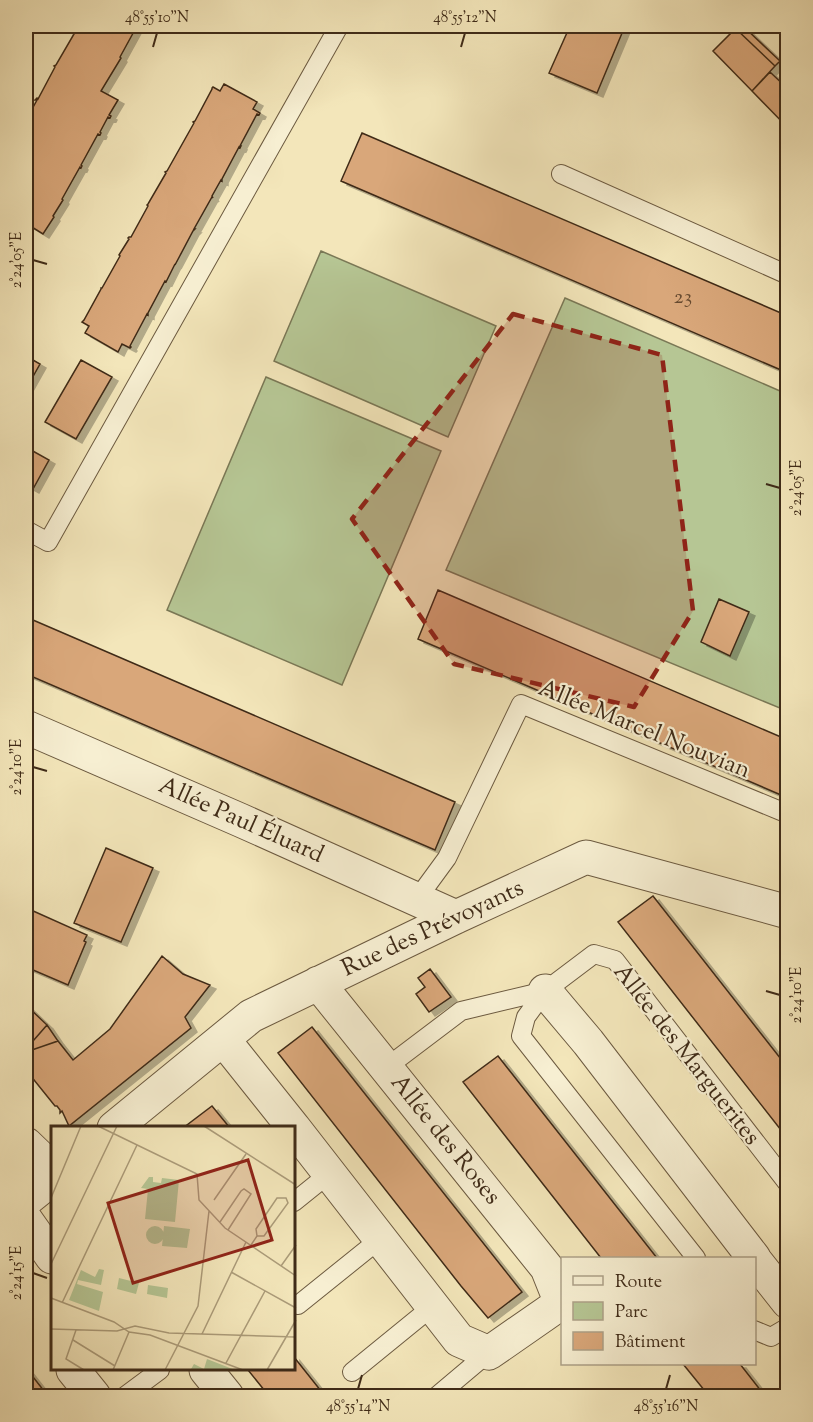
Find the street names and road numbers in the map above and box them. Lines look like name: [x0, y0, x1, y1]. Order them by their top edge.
street label: Allée Marcel Nouvian: [533, 672, 755, 788]
street label: Allée Paul Éluard: [153, 769, 330, 873]
street label: Rue des Prévoyants: [336, 872, 530, 986]
street label: Allée des Marguerites: [604, 957, 768, 1153]
street label: Allée des Roses: [382, 1068, 508, 1212]

